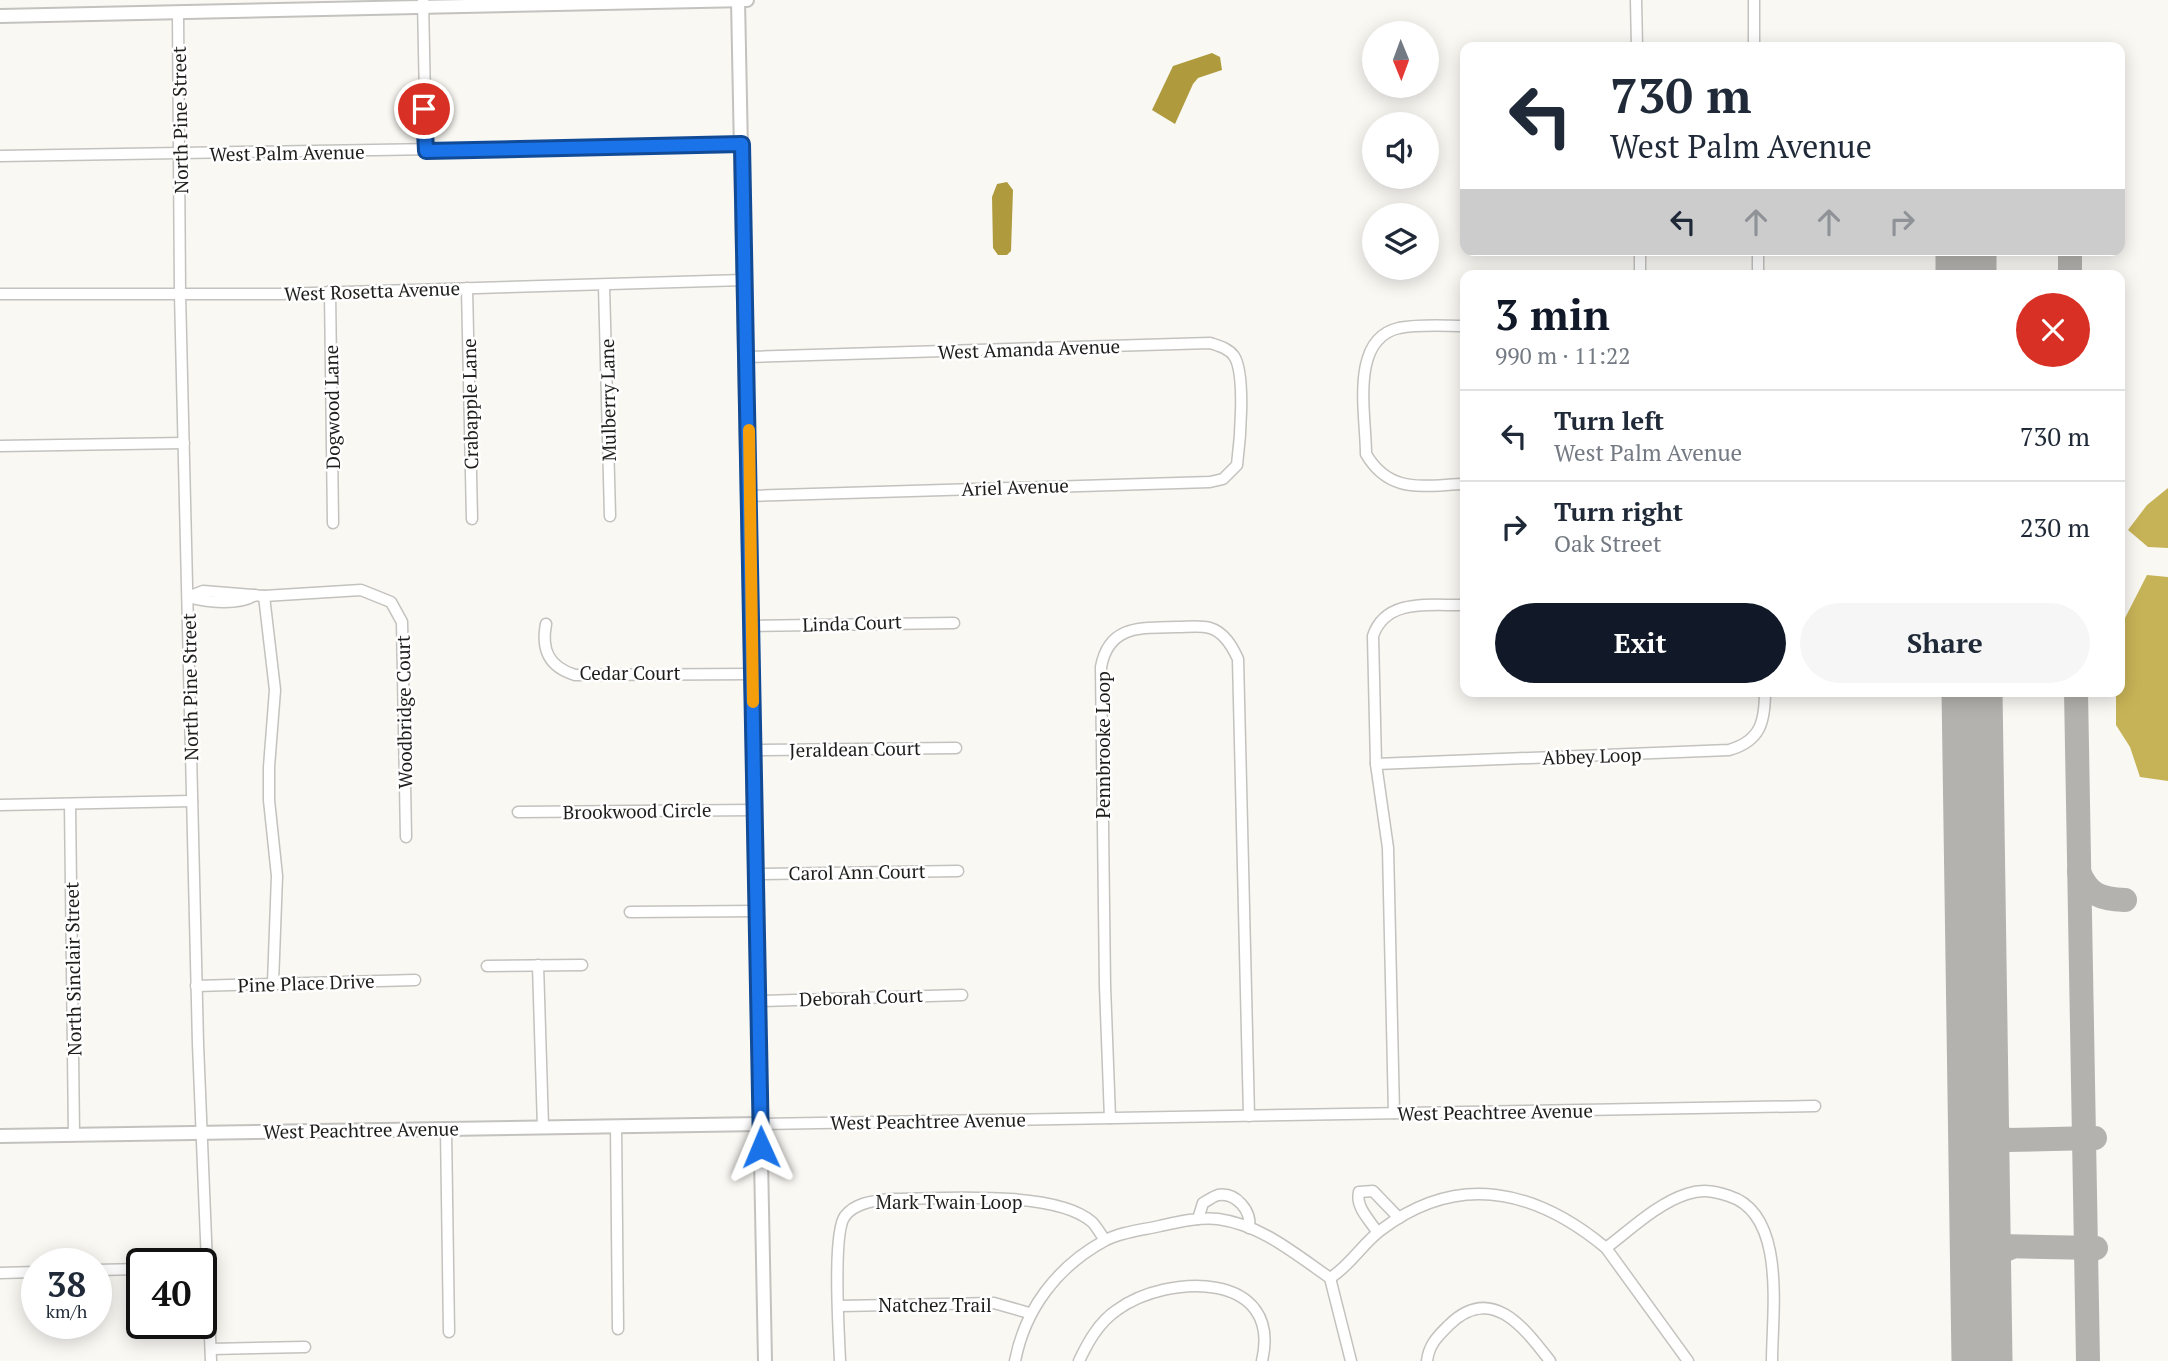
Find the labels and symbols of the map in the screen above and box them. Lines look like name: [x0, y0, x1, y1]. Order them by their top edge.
north arrow: [1362, 21, 1438, 98]
street label: North Pine Street: [166, 46, 193, 194]
pin: [394, 79, 454, 139]
street label: West Palm Avenue: [209, 139, 365, 166]
street label: West Rosetta Avenue: [284, 275, 460, 306]
street label: West Amanda Avenue: [937, 333, 1121, 364]
street label: Crabapple Lane: [456, 338, 483, 470]
street label: Mulberry Lane: [594, 338, 621, 462]
street label: Dogwood Lane: [318, 344, 345, 470]
street label: Ariel Avenue: [961, 472, 1069, 501]
street label: Linda Court: [802, 608, 902, 637]
street label: North Pine Street: [176, 613, 203, 761]
street label: Woodbridge Court: [390, 635, 417, 789]
street label: Cedar Court: [580, 660, 680, 685]
street label: Pennbrooke Loop: [1090, 671, 1115, 819]
street label: Jeraldean Court: [789, 735, 921, 762]
street label: Abbey Loop: [1542, 741, 1642, 770]
street label: Brookwood Circle: [562, 797, 712, 824]
street label: Carol Ann Court: [788, 858, 926, 885]
street label: North Sinclair Street: [58, 882, 87, 1056]
street label: Pine Place Drive: [237, 968, 375, 997]
street label: Deborah Court: [799, 982, 923, 1011]
street label: West Peachtree Avenue: [1397, 1097, 1593, 1126]
street label: West Peachtree Avenue: [830, 1106, 1026, 1135]
position arrow: [724, 1110, 798, 1184]
street label: West Peachtree Avenue: [263, 1115, 459, 1144]
street label: Mark Twain Loop: [876, 1189, 1022, 1214]
speed limit sign: 40: [126, 1248, 217, 1339]
street label: Natchez Trail: [878, 1292, 992, 1317]

